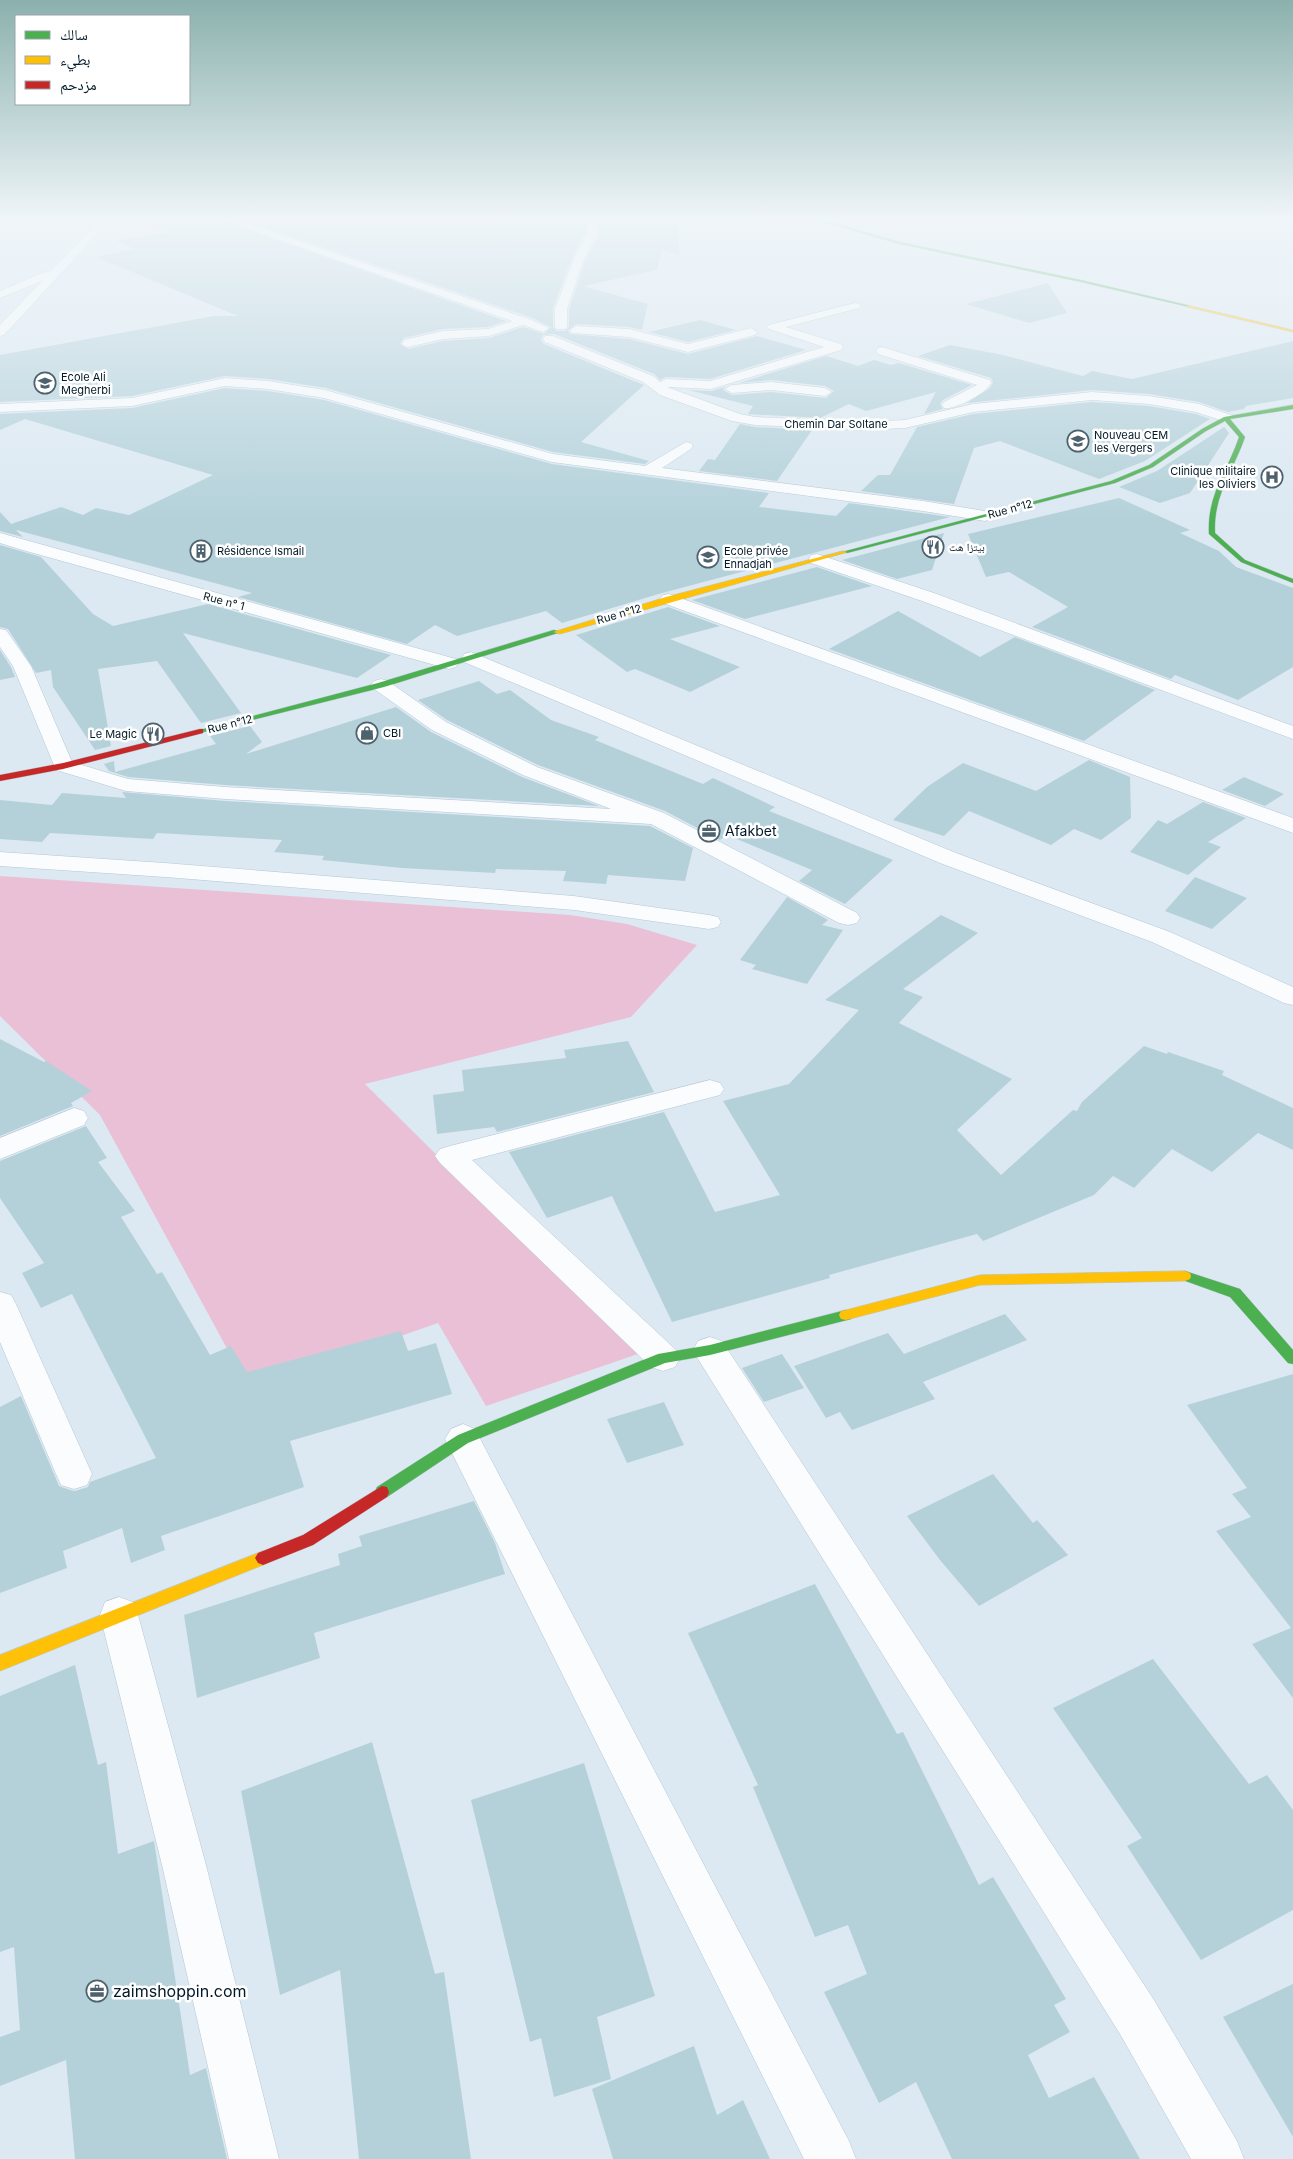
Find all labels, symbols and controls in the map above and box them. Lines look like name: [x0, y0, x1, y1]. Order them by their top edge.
legend: [15, 15, 190, 105]
text: سالك: [60, 25, 88, 44]
text: بطيء: [60, 50, 90, 72]
text: مزدحم: [60, 75, 97, 95]
place label: Ecole Ali Megherbi: [61, 370, 111, 397]
school or university icon: Ecole Ali Megherbi: [33, 371, 57, 395]
street label: Chemin Dar Soltane: [784, 417, 888, 431]
place label: Nouveau CEM les Vergers: [1094, 428, 1168, 455]
school or university icon: Nouveau CEM les Vergers: [1066, 429, 1090, 453]
place label: Clinique militaire les Oliviers: [1170, 464, 1256, 491]
hospital icon: Clinique militaire les Oliviers: [1260, 465, 1284, 489]
street label: Rue n°12: [986, 496, 1034, 522]
restaurant icon: بيتزا هت: [921, 535, 945, 559]
building icon: Résidence Ismail: [189, 539, 213, 563]
place label: بيتزا هت: [949, 540, 985, 554]
place label: Résidence Ismail: [217, 544, 304, 558]
place label: Ecole privée Ennadjah: [724, 544, 788, 571]
school or university icon: Ecole privée Ennadjah: [696, 545, 720, 569]
street label: Rue n° 1: [202, 589, 246, 613]
street label: Rue n°12: [595, 601, 643, 627]
street label: Rue n°12: [206, 712, 254, 736]
shop icon: CBI: [355, 721, 379, 745]
restaurant icon: Le Magic: [141, 722, 165, 746]
place label: CBI: [383, 726, 401, 740]
place label: Le Magic: [89, 727, 137, 741]
office icon: Afakbet: [697, 819, 721, 843]
place label: Afakbet: [725, 822, 777, 839]
office icon: zaimshoppin.com: [85, 1979, 109, 2003]
place label: zaimshoppin.com: [113, 1981, 247, 2001]

